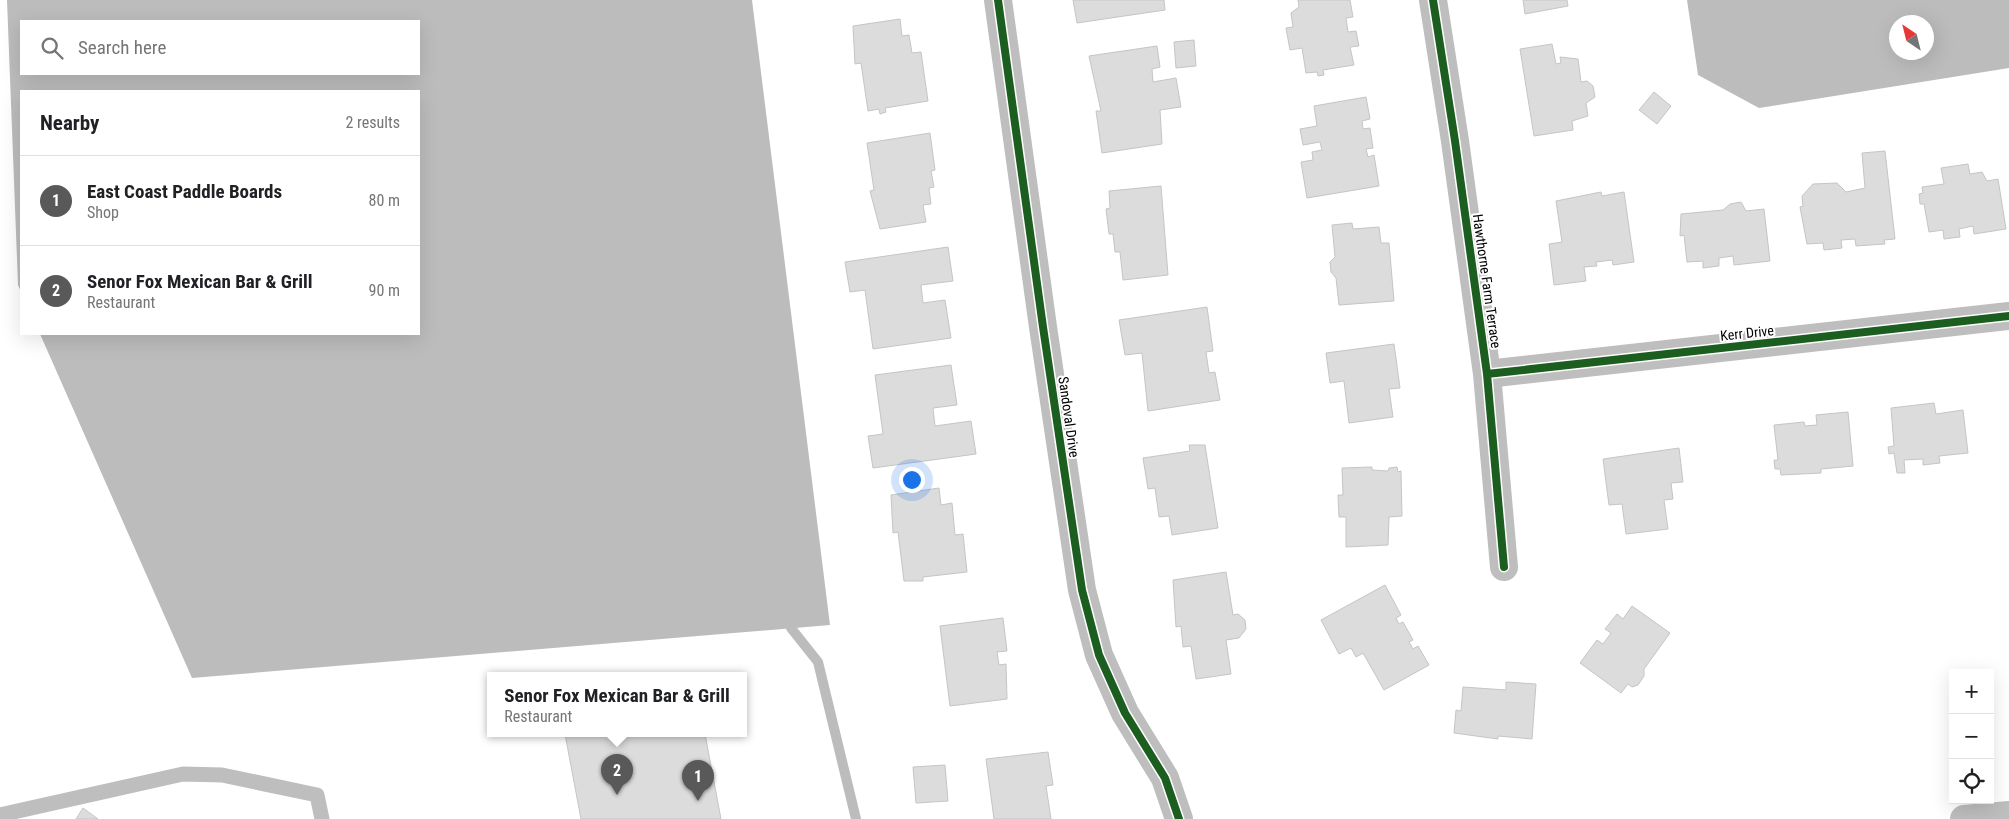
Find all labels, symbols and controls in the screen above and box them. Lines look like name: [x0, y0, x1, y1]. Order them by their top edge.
north arrow: [1889, 15, 1934, 60]
search box: [20, 20, 420, 75]
icon: search: [38, 34, 66, 62]
text: Search here: [78, 36, 166, 59]
text: Nearby: [40, 111, 99, 135]
text: 2 results: [345, 113, 400, 132]
text: East Coast Paddle Boards: [87, 180, 282, 203]
text: 1: [52, 191, 60, 210]
text: 80 m: [368, 191, 400, 210]
text: Shop: [87, 203, 119, 222]
street label: Hawthorne Farm Terrace: [1470, 213, 1504, 350]
text: Senor Fox Mexican Bar & Grill: [87, 270, 313, 293]
text: 2: [52, 281, 60, 300]
text: 90 m: [368, 281, 400, 300]
text: Restaurant: [87, 293, 155, 312]
street label: Kerr Drive: [1719, 322, 1775, 344]
street label: Sandoval Drive: [1055, 375, 1083, 459]
your location: [899, 467, 925, 493]
map controls: [1949, 669, 1994, 804]
button: +: [1949, 669, 1994, 714]
popup: [487, 672, 747, 737]
text: Senor Fox Mexican Bar & Grill: [504, 684, 730, 707]
text: Restaurant: [504, 707, 572, 726]
button: −: [1949, 714, 1994, 759]
pin: 2: [601, 754, 633, 795]
button: locate: [1949, 759, 1994, 804]
pin: 1: [682, 760, 714, 801]

